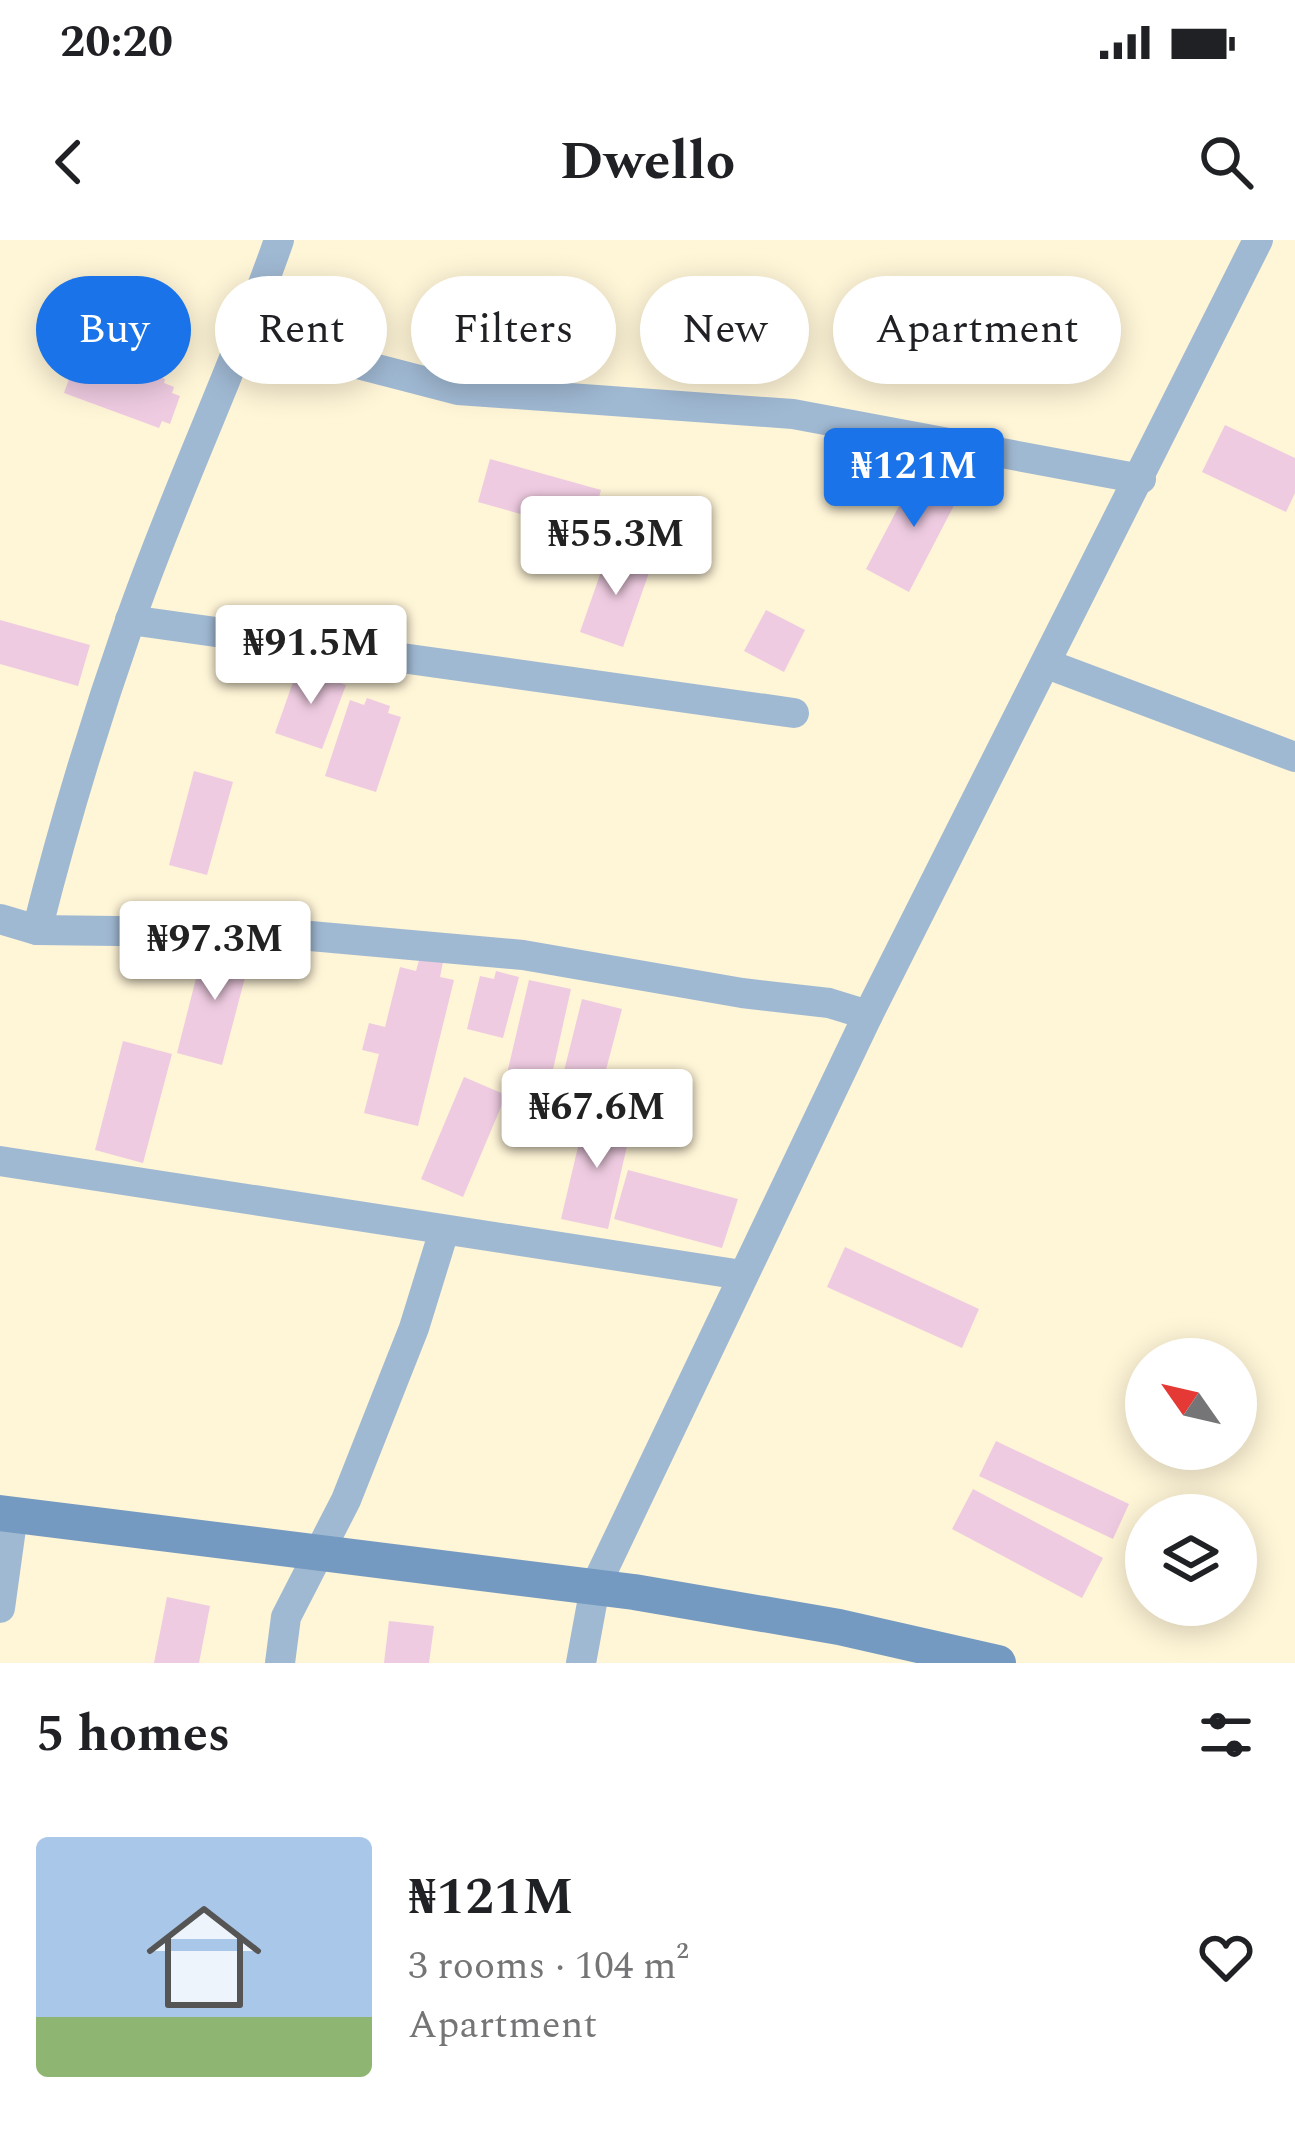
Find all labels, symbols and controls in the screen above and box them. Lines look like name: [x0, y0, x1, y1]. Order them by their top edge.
text: 20:20: [60, 8, 173, 77]
text: Dwello: [560, 121, 735, 203]
icon: back: [36, 129, 102, 195]
icon: search: [1193, 129, 1259, 195]
chip: Buy: [36, 276, 191, 384]
chip: Rent: [215, 276, 387, 384]
chip: Filters: [411, 276, 616, 384]
chip: New: [640, 276, 809, 384]
chip: Apartment: [833, 276, 1121, 384]
pin: ₦121M: [830, 428, 998, 530]
text: ₦121M: [851, 437, 977, 496]
pin: ₦55.3M: [518, 496, 714, 598]
text: ₦55.3M: [548, 505, 684, 564]
pin: ₦91.5M: [213, 605, 409, 707]
text: ₦91.5M: [243, 614, 379, 673]
pin: ₦97.3M: [117, 901, 313, 1003]
text: ₦97.3M: [147, 910, 283, 969]
pin: ₦67.6M: [499, 1069, 695, 1171]
text: ₦67.6M: [529, 1078, 665, 1137]
north arrow: [1125, 1338, 1257, 1470]
map controls: [1125, 1338, 1257, 1626]
button: layers: [1125, 1494, 1257, 1626]
text: 5 homes: [36, 1696, 230, 1774]
icon: filters: [1193, 1702, 1259, 1768]
text: ₦121M: [408, 1859, 573, 1937]
icon: home: [132, 1885, 276, 2029]
icon: heart: [1193, 1924, 1259, 1990]
text: 3 rooms · 104 m²: [408, 1937, 689, 1996]
text: Apartment: [408, 1996, 597, 2055]

